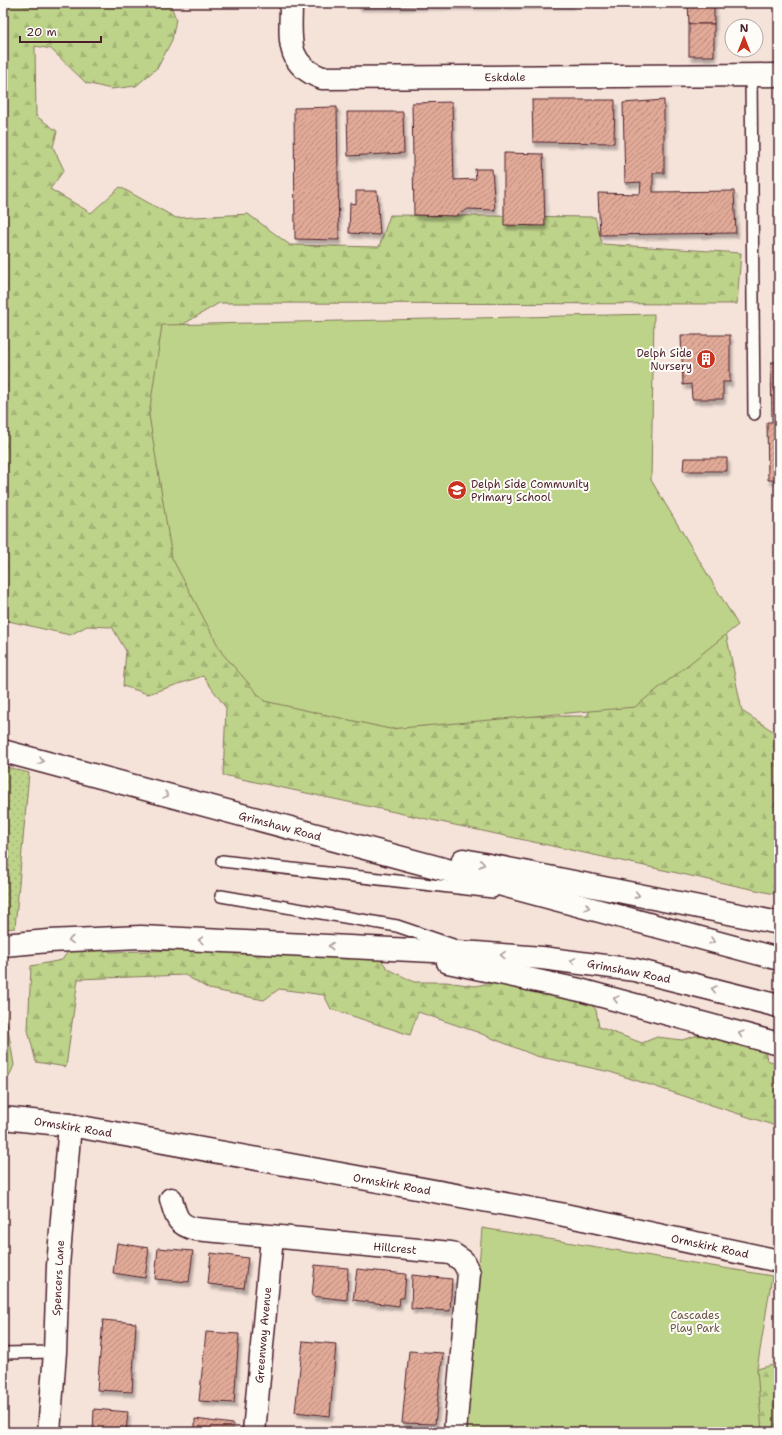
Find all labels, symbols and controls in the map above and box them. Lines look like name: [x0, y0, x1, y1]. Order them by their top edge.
scale bar: [20, 18, 101, 44]
north arrow: [724, 18, 764, 58]
text: N: [740, 21, 749, 36]
text: 20 m: [26, 24, 57, 40]
street label: Eskdale: [484, 70, 526, 85]
place label: Delph Side Nursery: [636, 346, 692, 374]
building icon: Delph Side Nursery: [695, 348, 717, 370]
place label: Delph Side Community Primary School: [471, 477, 589, 505]
school or university icon: Delph Side Community Primary School: [446, 479, 468, 501]
one-way arrow: [37, 757, 44, 765]
one-way arrow: [162, 790, 169, 799]
street label: Grimshaw Road: [237, 808, 323, 845]
one-way arrow: [479, 859, 485, 867]
one-way arrow: [634, 890, 640, 898]
one-way arrow: [583, 902, 590, 911]
one-way arrow: [68, 935, 74, 944]
one-way arrow: [198, 935, 204, 944]
one-way arrow: [709, 936, 716, 945]
one-way arrow: [328, 942, 334, 950]
one-way arrow: [500, 950, 506, 959]
street label: Grimshaw Road: [586, 956, 672, 987]
one-way arrow: [570, 957, 576, 966]
one-way arrow: [711, 985, 718, 994]
one-way arrow: [613, 996, 619, 1004]
one-way arrow: [738, 1030, 745, 1038]
street label: Ormskirk Road: [33, 1114, 113, 1141]
street label: Ormskirk Road: [352, 1170, 432, 1199]
street label: Ormskirk Road: [670, 1231, 750, 1262]
street label: Hillcrest: [373, 1239, 417, 1258]
street label: Spencers Lane: [49, 1240, 68, 1316]
street label: Greenway Avenue: [252, 1286, 275, 1384]
park label: Cascades Play Park: [670, 1308, 720, 1336]

